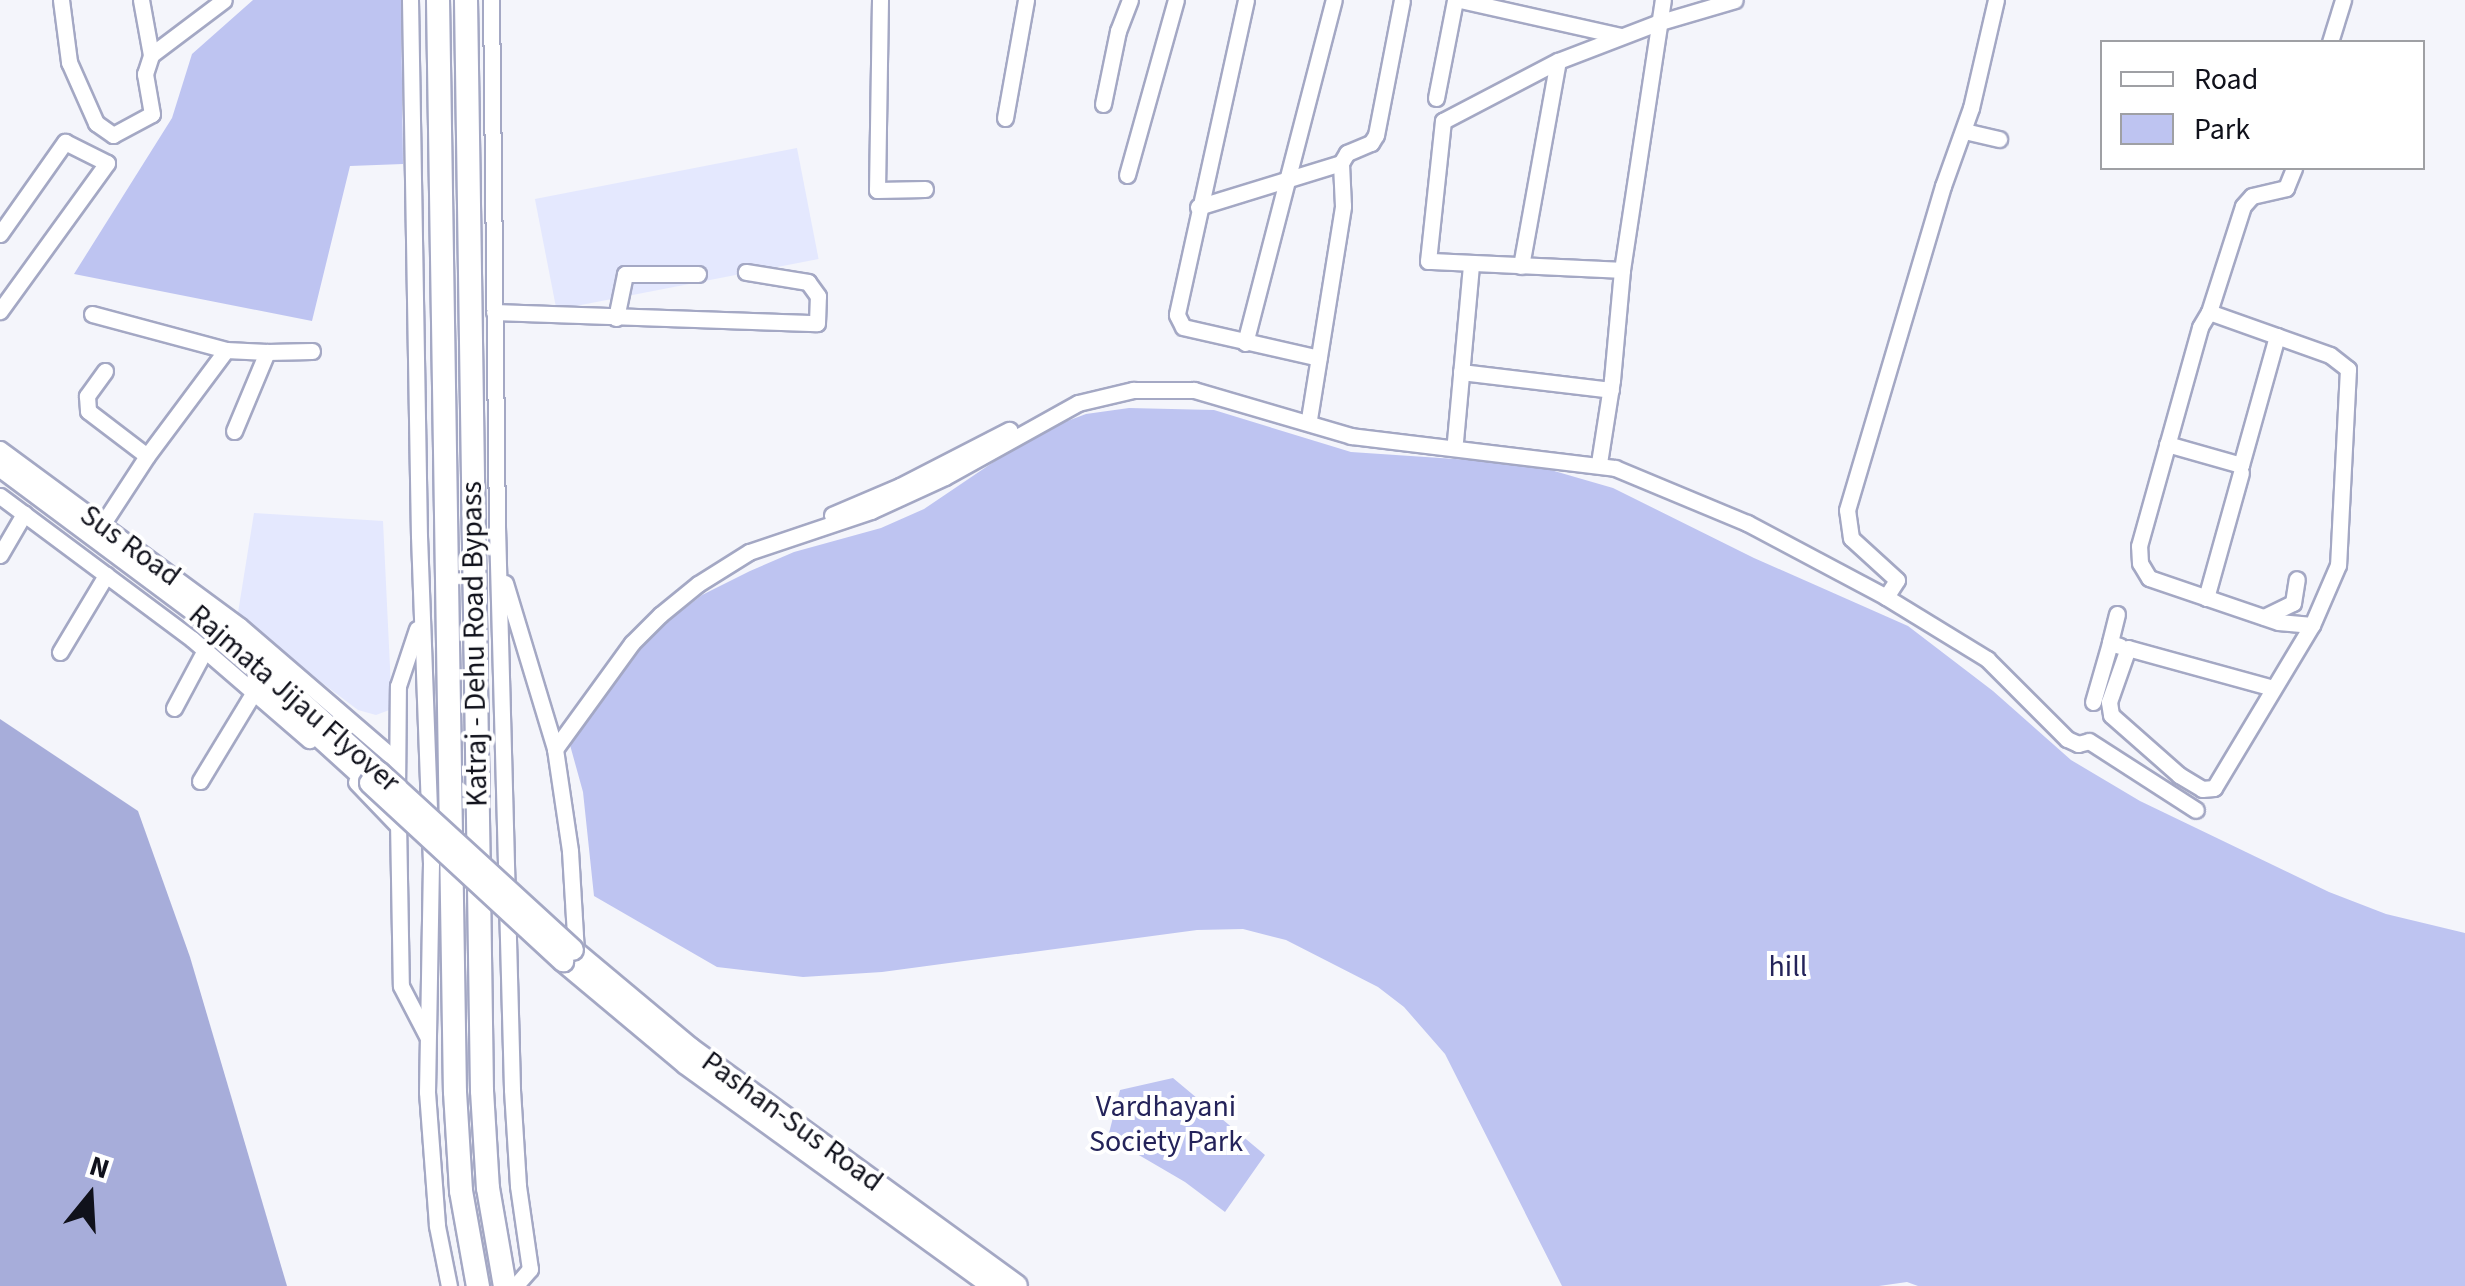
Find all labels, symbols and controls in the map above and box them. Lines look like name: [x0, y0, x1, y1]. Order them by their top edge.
legend: [2100, 40, 2425, 170]
text: Road: [2194, 58, 2258, 101]
text: Park: [2194, 108, 2250, 151]
street label: Katraj - Dehu Road Bypass: [454, 481, 496, 807]
street label: Sus Road: [73, 498, 187, 594]
street label: Rajmata Jijau Flyover: [181, 598, 407, 800]
park label: hill: [1769, 949, 1807, 985]
street label: Pashan-Sus Road: [694, 1044, 890, 1200]
park label: Vardhayani Society Park: [1089, 1089, 1243, 1160]
north arrow: [40, 1146, 140, 1246]
text: N: [84, 1146, 114, 1189]

